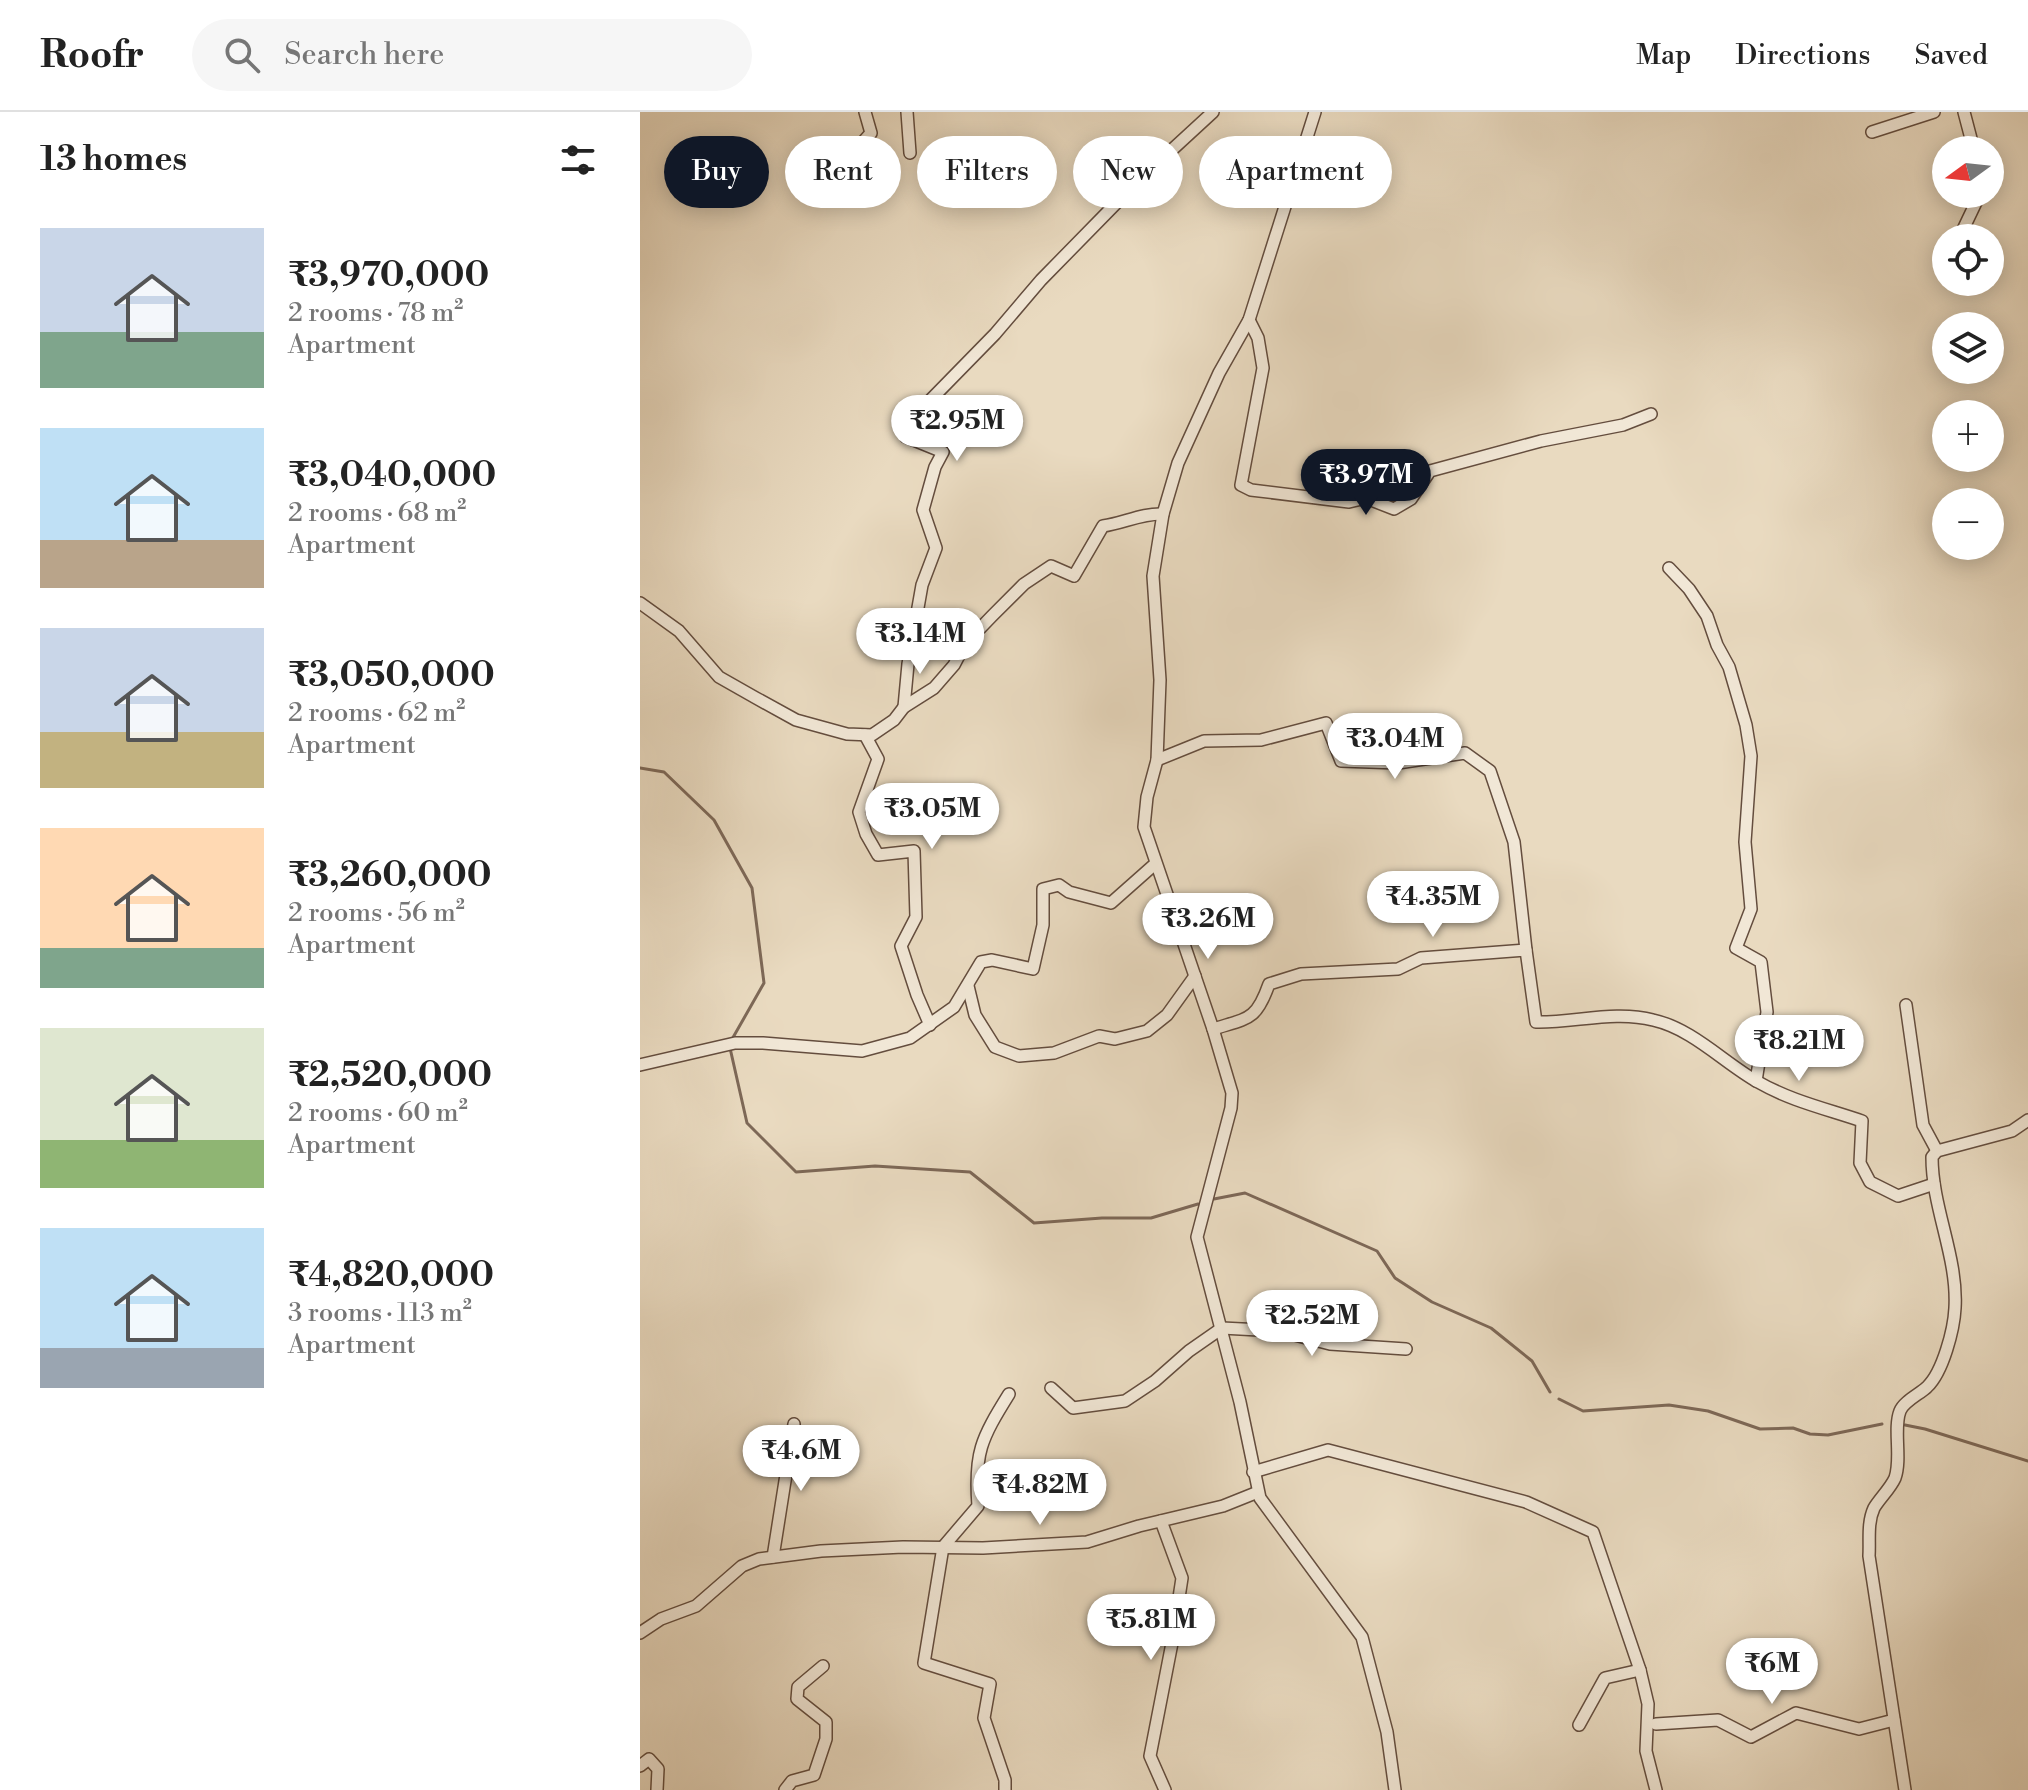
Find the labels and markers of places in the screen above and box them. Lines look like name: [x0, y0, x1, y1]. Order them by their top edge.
pin: ₹2.95M: [892, 395, 1022, 463]
pin: ₹3.97M: [1301, 449, 1431, 517]
pin: ₹3.14M: [855, 608, 985, 676]
pin: ₹3.04M: [1330, 713, 1460, 781]
pin: ₹3.05M: [867, 783, 997, 851]
pin: ₹4.35M: [1368, 871, 1498, 939]
pin: ₹3.26M: [1143, 893, 1273, 961]
pin: ₹8.21M: [1734, 1015, 1864, 1083]
pin: ₹2.52M: [1247, 1290, 1377, 1358]
pin: ₹4.6M: [745, 1425, 857, 1493]
pin: ₹4.82M: [975, 1459, 1105, 1527]
pin: ₹5.81M: [1086, 1594, 1216, 1662]
pin: ₹6M: [1733, 1638, 1811, 1706]

